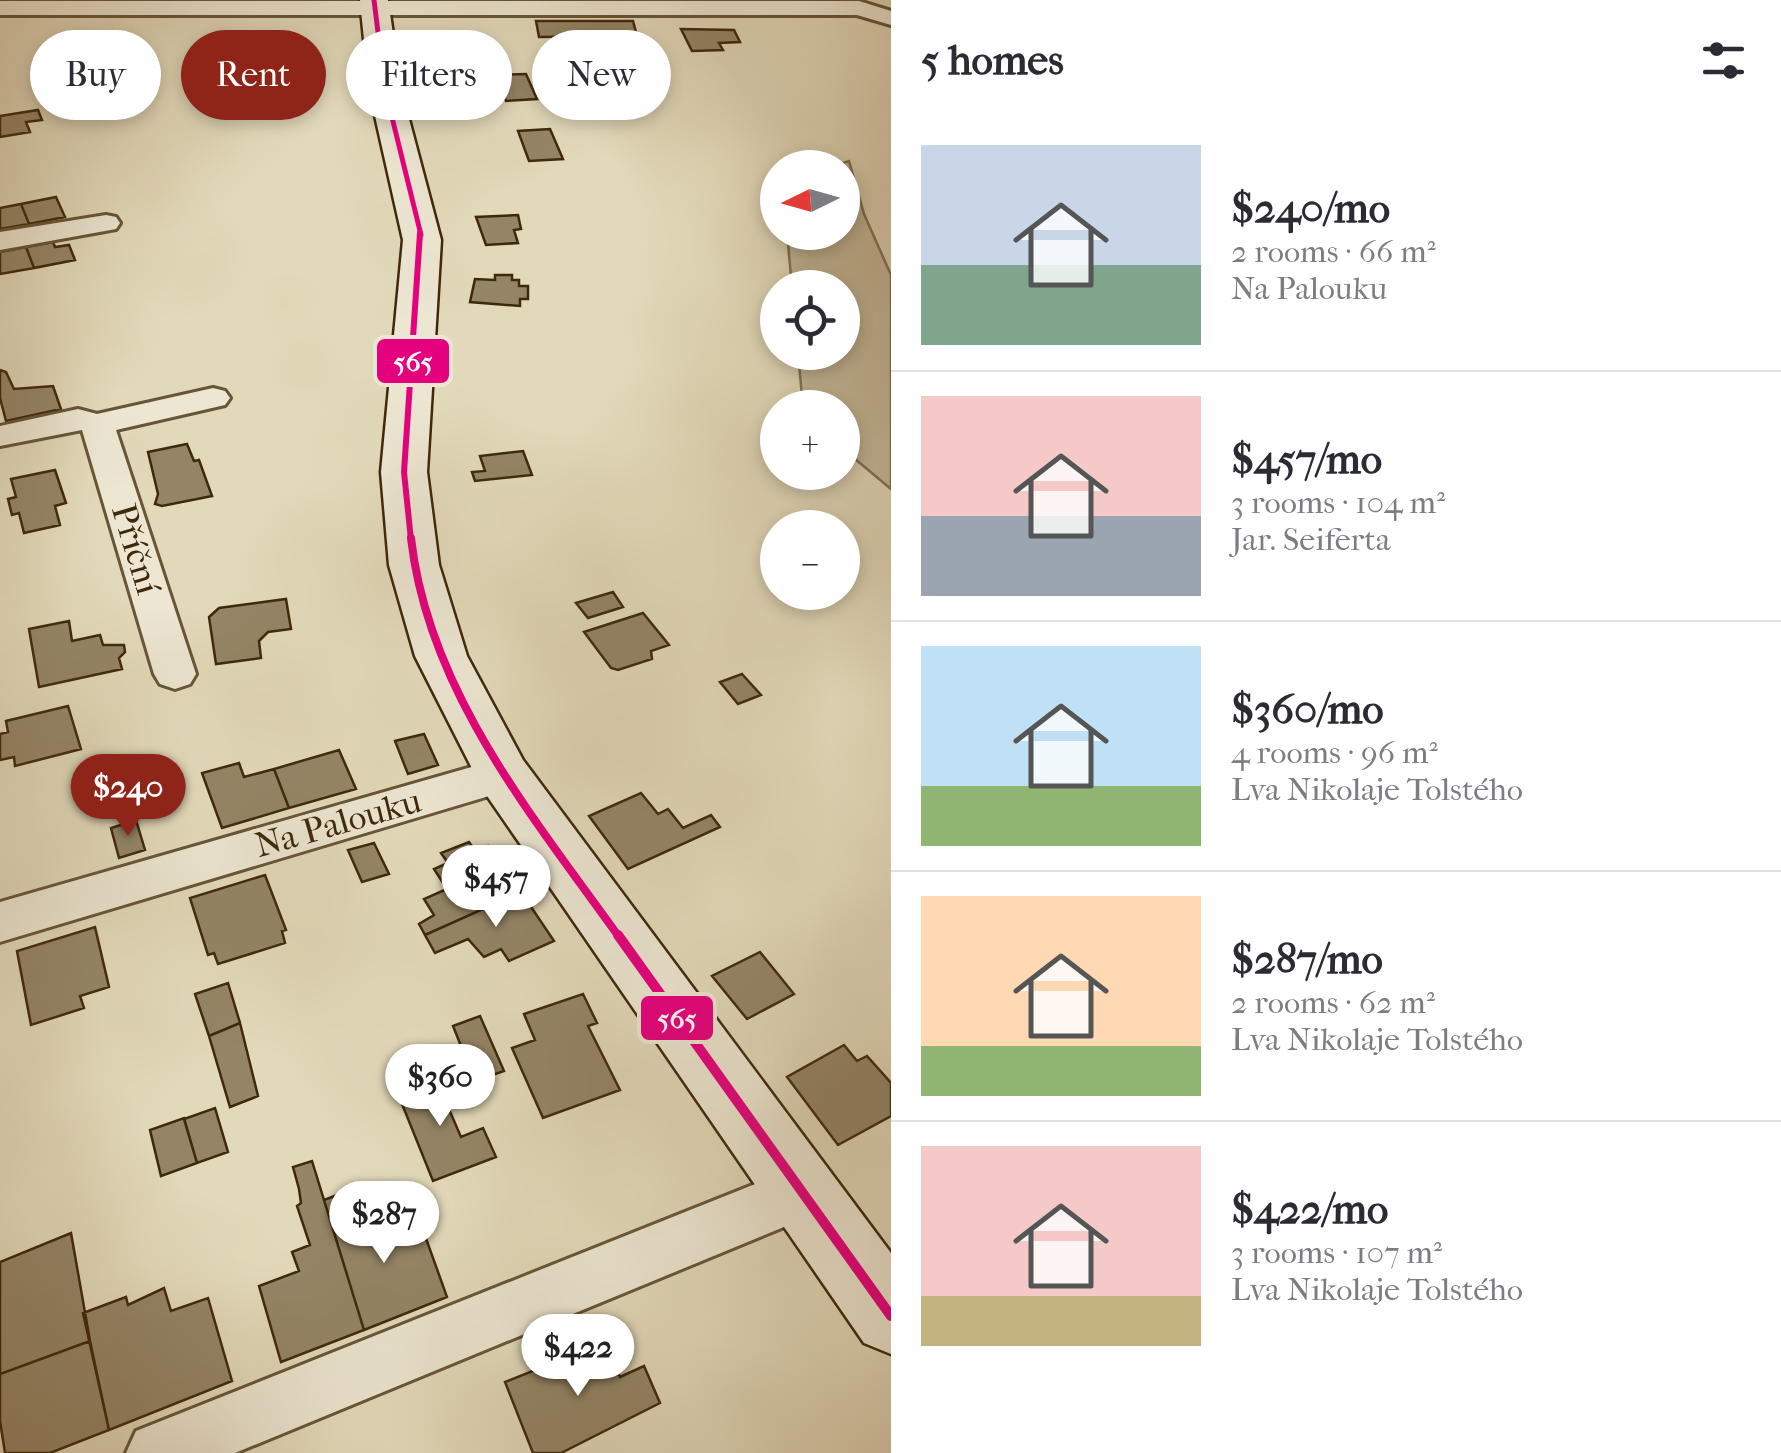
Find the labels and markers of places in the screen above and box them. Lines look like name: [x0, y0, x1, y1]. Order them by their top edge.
pin: $240: [69, 754, 187, 839]
pin: $457: [437, 845, 555, 930]
pin: $360: [381, 1044, 499, 1129]
pin: $287: [325, 1181, 443, 1266]
pin: $422: [519, 1314, 637, 1399]

